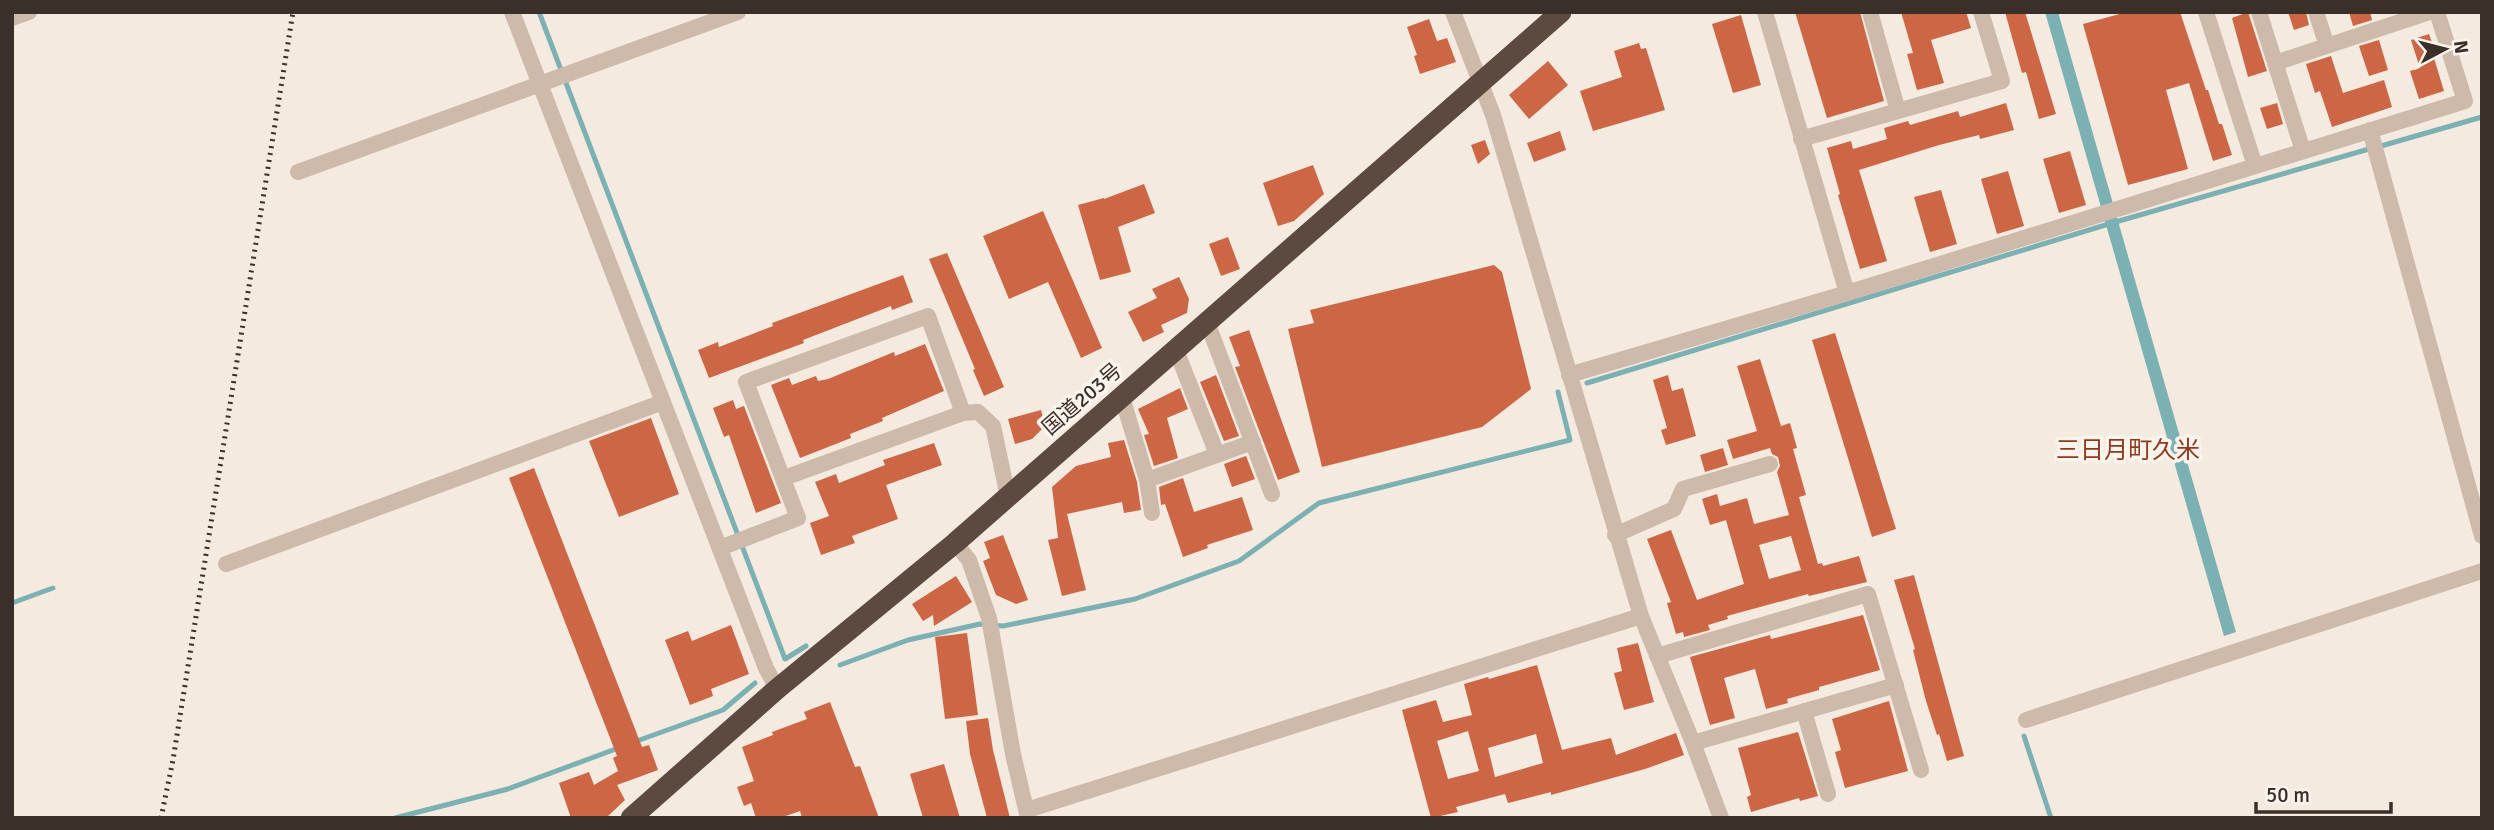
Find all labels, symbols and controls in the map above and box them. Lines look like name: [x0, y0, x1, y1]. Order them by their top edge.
north arrow: [2410, 14, 2480, 84]
text: N: [2448, 39, 2474, 55]
street label: 国道203号: [1037, 357, 1127, 441]
district label: 三日月町久米: [2056, 435, 2200, 465]
scale bar: [2256, 770, 2391, 814]
text: 50 m: [2266, 782, 2310, 808]

